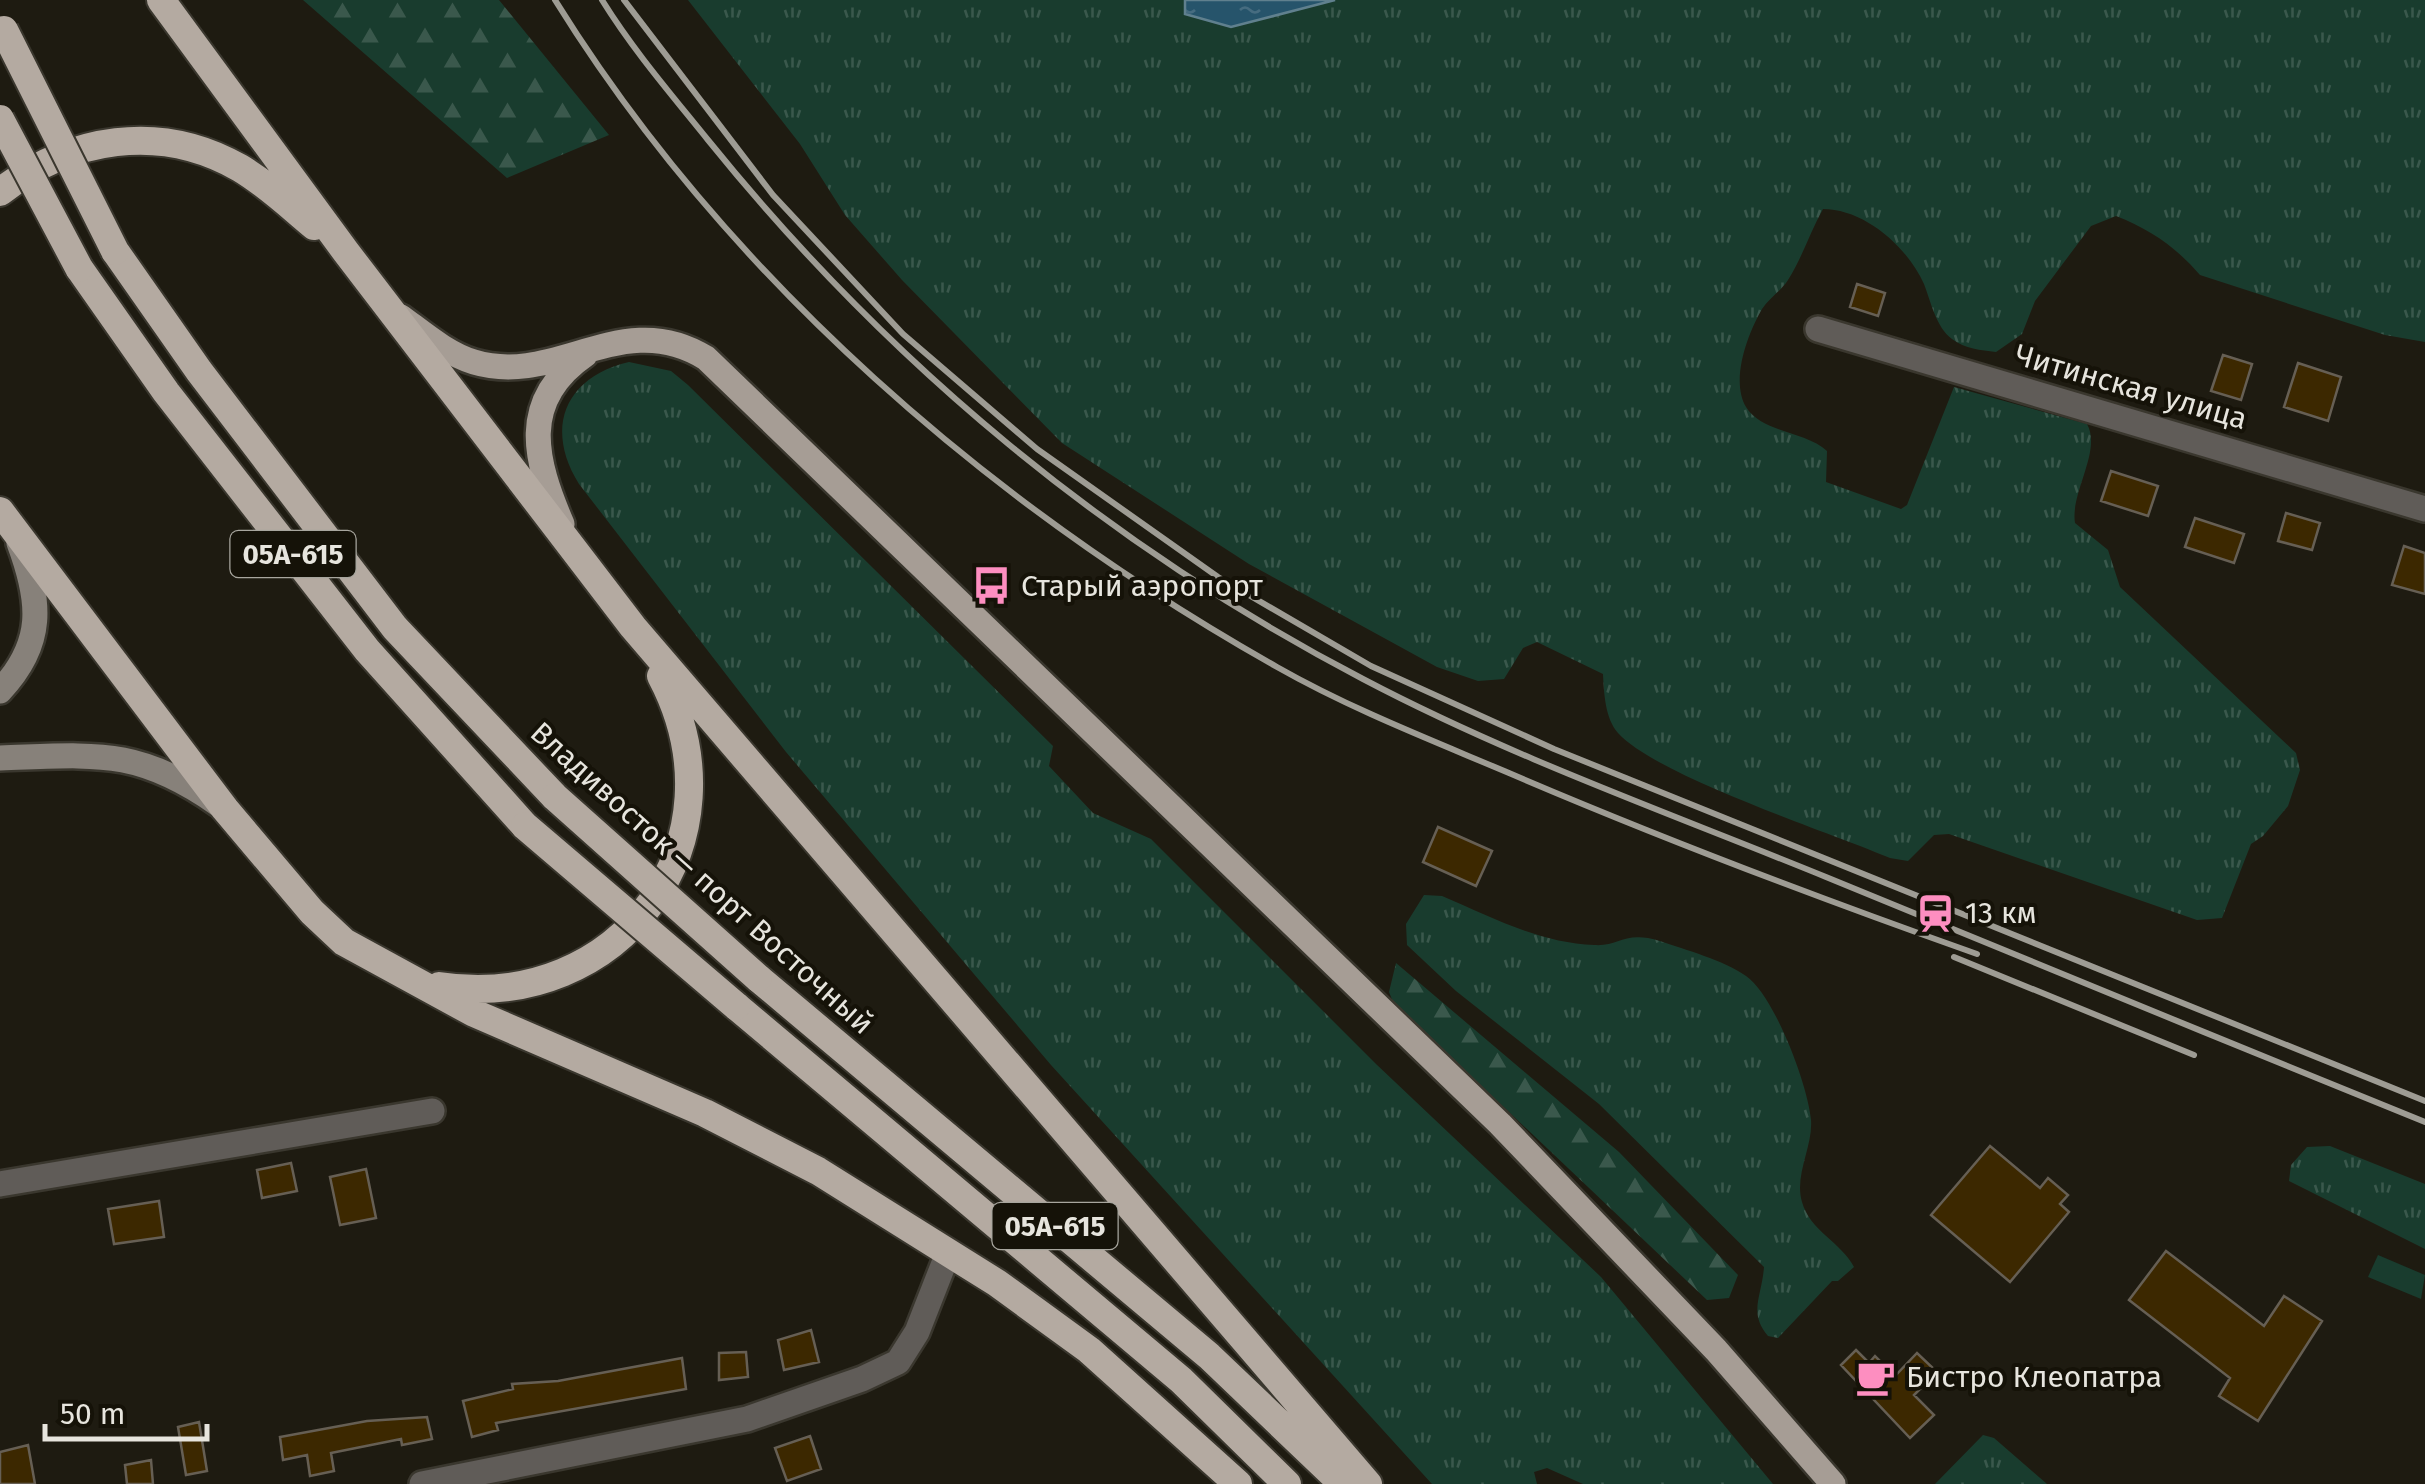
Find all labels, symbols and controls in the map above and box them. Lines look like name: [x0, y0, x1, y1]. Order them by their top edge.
street label: Читинская улица: [2011, 337, 2251, 437]
road number: 05А-615: [230, 531, 356, 577]
bus stop icon: Старый аэропорт: [970, 565, 1012, 607]
place label: Старый аэропорт: [1021, 568, 1263, 604]
street label: Владивосток — порт Восточный: [523, 714, 881, 1042]
station icon: 13 км: [1914, 892, 1956, 934]
place label: 13 км: [1965, 895, 2037, 931]
road number: 05А-615: [992, 1203, 1118, 1249]
cafe icon: Бистро Клеопатра: [1855, 1356, 1897, 1398]
place label: Бистро Клеопатра: [1906, 1359, 2162, 1395]
scale bar: [45, 1379, 208, 1441]
text: 50 m: [60, 1396, 125, 1432]

